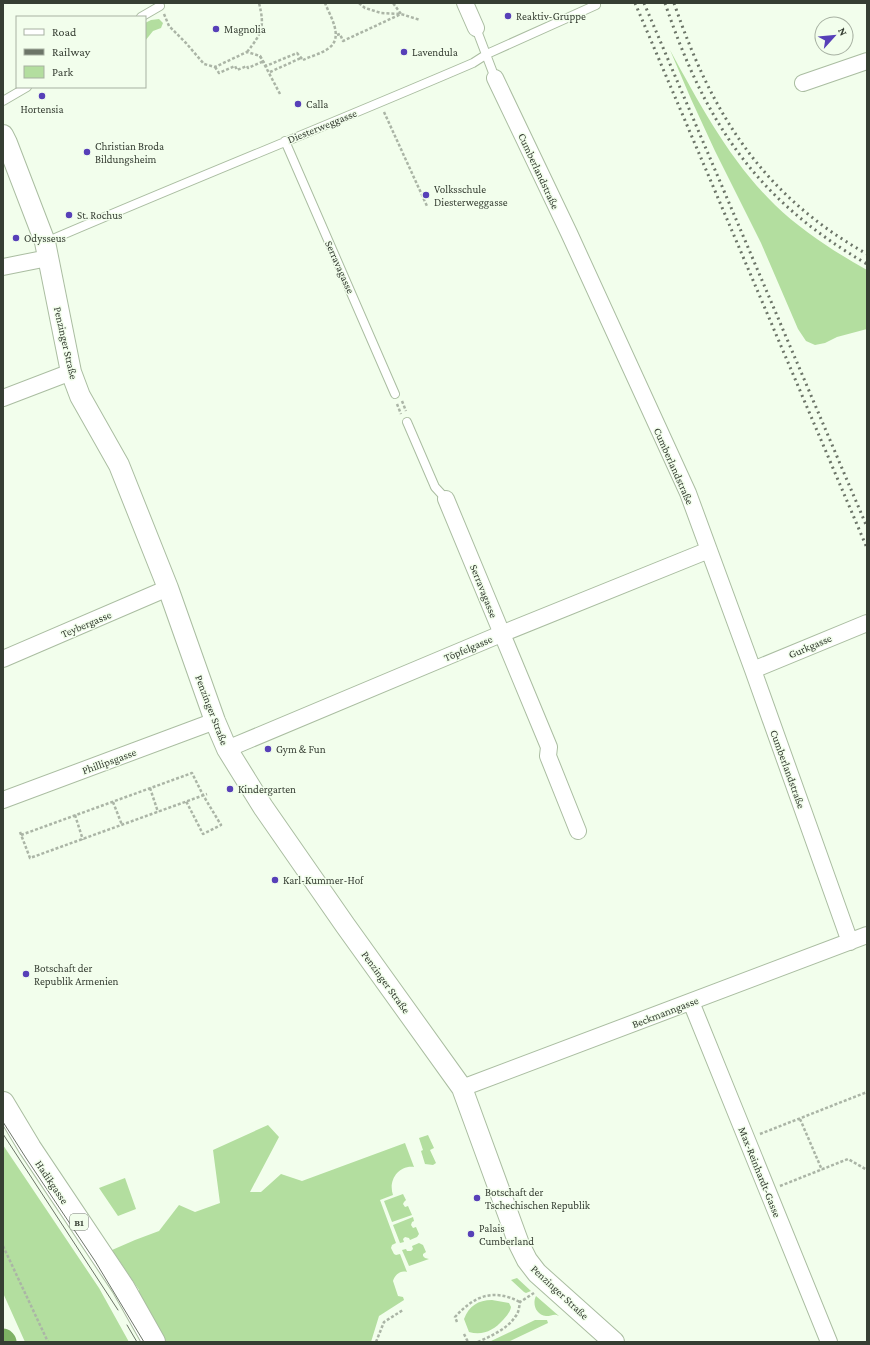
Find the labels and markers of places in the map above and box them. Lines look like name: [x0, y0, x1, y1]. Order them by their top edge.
place label: Reaktiv-Gruppe: [516, 10, 586, 23]
marker: Reaktiv-Gruppe: [503, 11, 513, 21]
place label: Magnolia: [224, 23, 266, 36]
marker: Magnolia: [211, 24, 221, 34]
place label: Lavendula: [412, 46, 458, 58]
marker: Lavendula: [399, 47, 409, 57]
marker: Hortensia: [37, 91, 47, 101]
place label: Calla: [306, 98, 328, 110]
marker: Calla: [293, 99, 303, 109]
place label: Hortensia: [20, 103, 64, 115]
place label: Christian Broda Bildungsheim: [95, 140, 164, 166]
marker: Christian Broda Bildungsheim: [82, 147, 92, 157]
place label: Volksschule Diesterweggasse: [434, 183, 508, 209]
marker: Volksschule Diesterweggasse: [421, 190, 431, 200]
place label: St. Rochus: [77, 209, 122, 221]
marker: St. Rochus: [64, 210, 74, 220]
place label: Odysseus: [24, 232, 66, 245]
marker: Odysseus: [11, 233, 21, 243]
place label: Gym & Fun: [276, 743, 326, 756]
marker: Gym & Fun: [263, 744, 273, 754]
place label: Kindergarten: [238, 783, 296, 796]
marker: Kindergarten: [225, 784, 235, 794]
place label: Karl-Kummer-Hof: [283, 874, 364, 886]
marker: Karl-Kummer-Hof: [270, 875, 280, 885]
place label: Botschaft der Republik Armenien: [34, 962, 119, 988]
marker: Botschaft der Republik Armenien: [21, 969, 31, 979]
place label: Botschaft der Tschechischen Republik: [485, 1186, 591, 1212]
marker: Botschaft der Tschechischen Republik: [472, 1193, 482, 1203]
place label: Palais Cumberland: [479, 1222, 534, 1247]
marker: Palais Cumberland: [466, 1229, 476, 1239]

